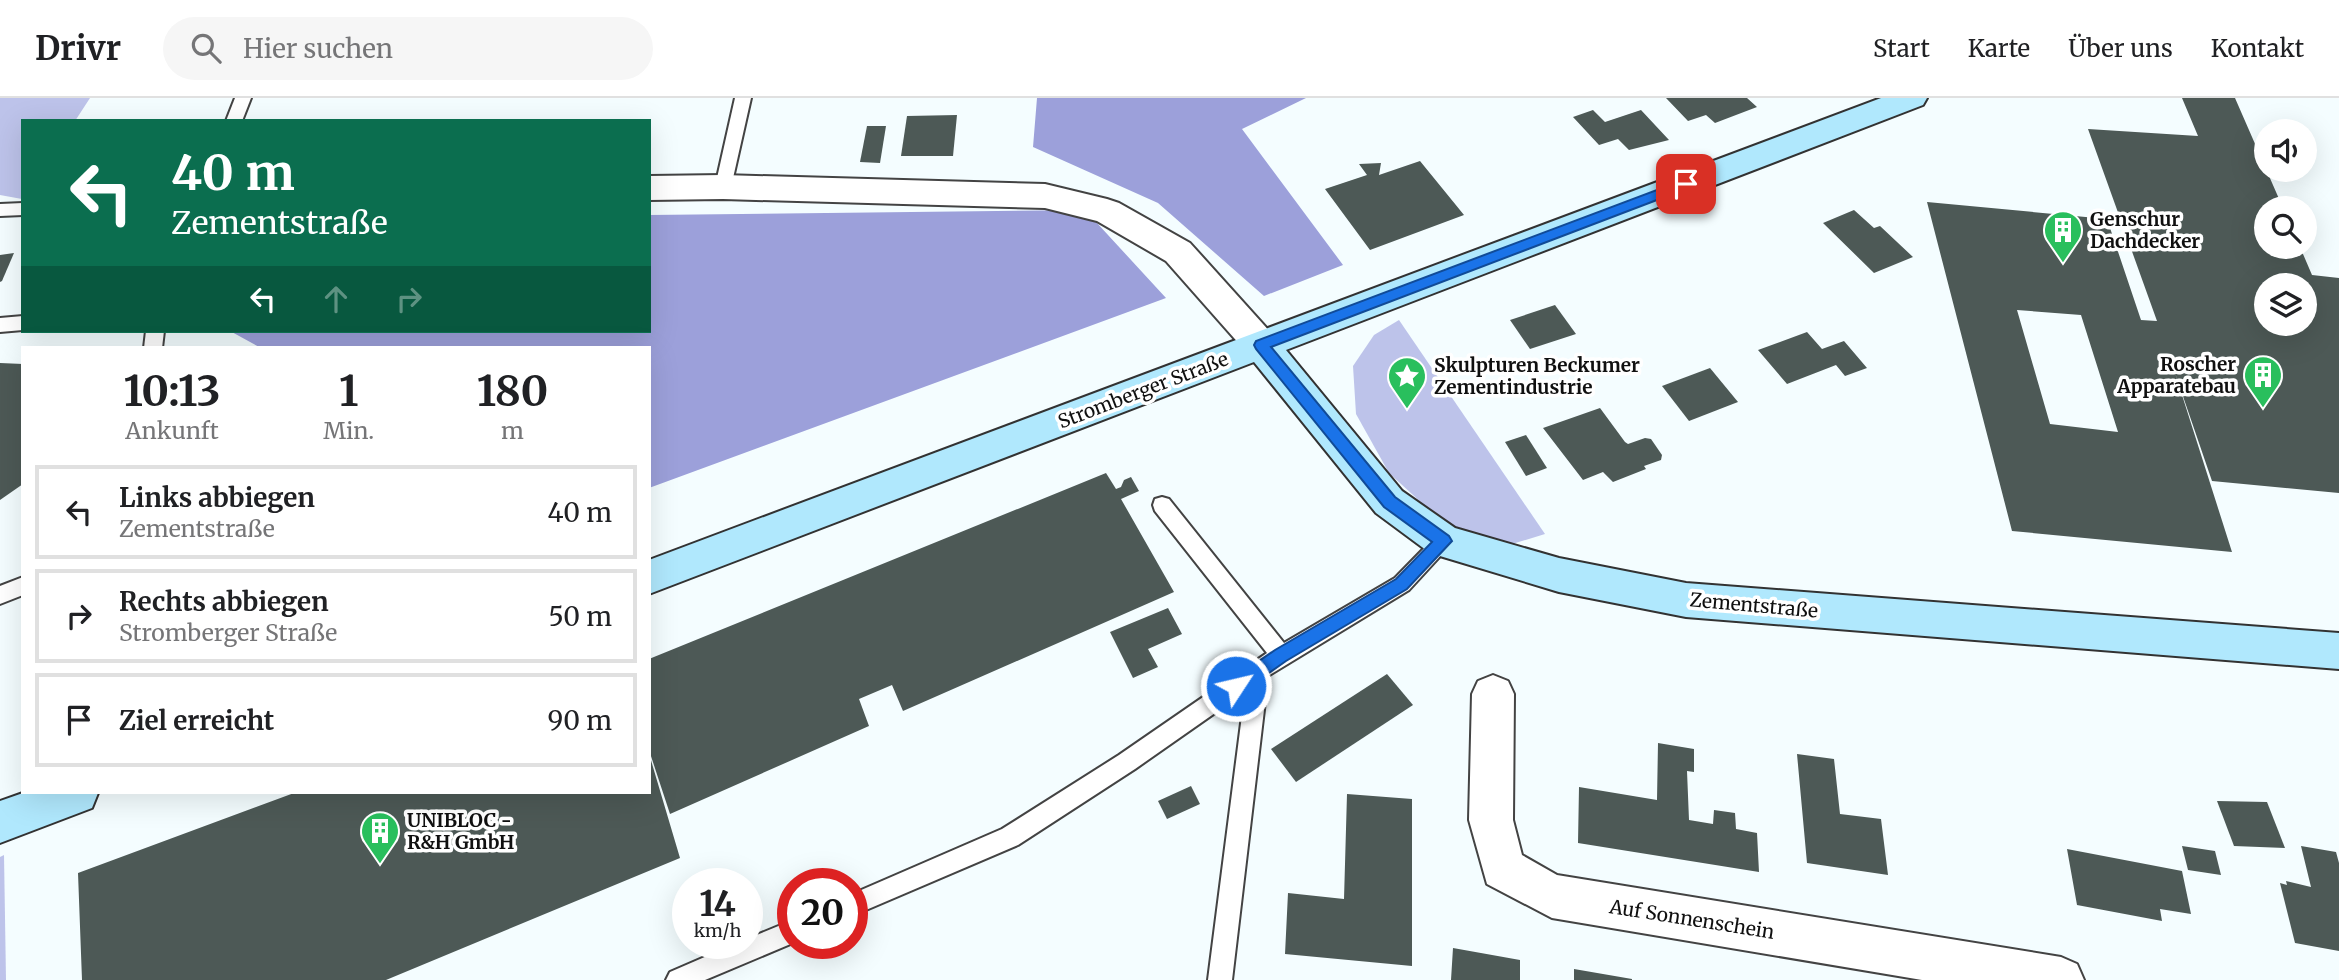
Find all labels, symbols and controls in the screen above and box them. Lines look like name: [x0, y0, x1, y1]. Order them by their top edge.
search box: [163, 17, 653, 80]
text: Drivr: [35, 28, 121, 69]
icon: search: [187, 29, 225, 67]
text: Hier suchen: [243, 32, 393, 65]
text: Start: [1873, 33, 1930, 64]
text: Karte: [1968, 33, 2030, 64]
text: Über uns: [2068, 33, 2173, 64]
text: Kontakt: [2211, 33, 2304, 64]
map controls: [2254, 119, 2317, 336]
button: sound: [2254, 119, 2317, 182]
text: 40 m: [171, 142, 295, 203]
icon: left: [56, 147, 147, 238]
pin: [1656, 154, 1716, 214]
icon: arrive: [1667, 165, 1705, 203]
button: search: [2254, 196, 2317, 259]
text: Zementstraße: [171, 203, 388, 243]
place label: Genschur Dachdecker: [2090, 207, 2200, 253]
building icon: Genschur Dachdecker: [2042, 209, 2084, 264]
button: layers: [2254, 273, 2317, 336]
icon: left: [244, 280, 282, 318]
icon: ahead: [317, 280, 355, 318]
icon: right: [390, 280, 428, 318]
street label: Stromberger Straße: [1055, 346, 1232, 434]
place label: Roscher Apparatebau: [2116, 352, 2236, 398]
place label: Skulpturen Beckumer Zementindustrie: [1434, 353, 1640, 399]
building icon: Roscher Apparatebau: [2242, 354, 2284, 409]
place icon: Skulpturen Beckumer Zementindustrie: [1386, 355, 1428, 410]
text: 10:13: [124, 365, 221, 417]
text: 1: [339, 365, 358, 417]
text: 180: [477, 365, 548, 417]
text: Ankunft: [125, 416, 219, 445]
text: Min.: [323, 416, 374, 445]
text: m: [501, 416, 524, 445]
text: Links abbiegen: [119, 481, 315, 514]
icon: left: [60, 493, 98, 531]
text: 40 m: [548, 496, 612, 529]
text: Zementstraße: [119, 514, 275, 543]
text: Rechts abbiegen: [119, 585, 329, 618]
street label: Zementstraße: [1689, 587, 1819, 623]
icon: right: [60, 597, 98, 635]
text: 50 m: [548, 600, 612, 633]
text: Stromberger Straße: [119, 618, 337, 647]
position arrow: [1199, 649, 1273, 723]
icon: arrive: [60, 701, 98, 739]
text: Ziel erreicht: [119, 704, 274, 737]
text: 90 m: [548, 704, 612, 737]
place label: UNIBLOC - R&H GmbH: [407, 808, 515, 854]
building icon: UNIBLOC - R&H GmbH: [359, 810, 401, 865]
speed limit sign: 20: [777, 868, 868, 959]
text: 14: [699, 882, 736, 926]
street label: Auf Sonnenschein: [1607, 894, 1777, 944]
text: km/h: [694, 919, 741, 942]

